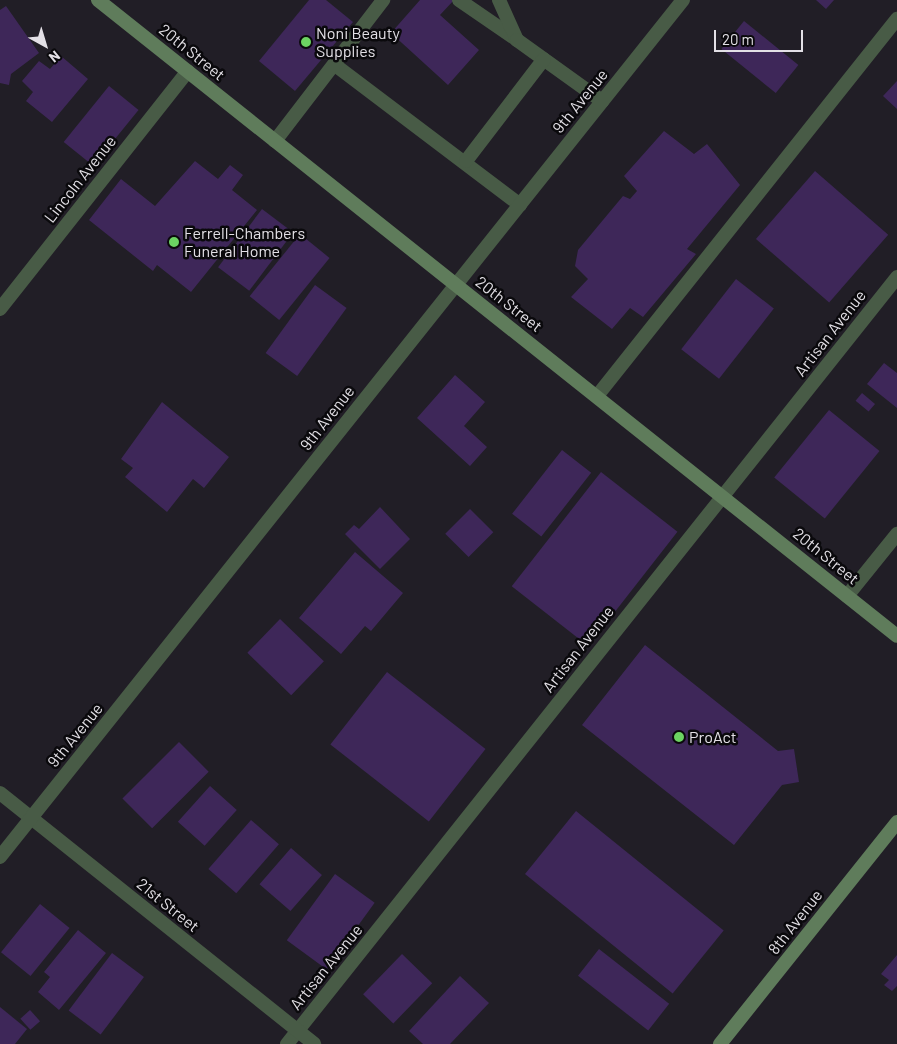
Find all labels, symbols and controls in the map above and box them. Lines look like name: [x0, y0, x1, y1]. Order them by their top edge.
north arrow: [20, 20, 70, 70]
street label: 20th Street: [155, 20, 229, 84]
scale bar: [717, 20, 806, 52]
place label: Noni Beauty Supplies: [316, 23, 400, 61]
text: 20 m: [722, 30, 754, 48]
marker: Noni Beauty Supplies: [300, 36, 312, 48]
text: N: [46, 48, 64, 67]
street label: 9th Avenue: [548, 65, 612, 137]
street label: Lincoln Avenue: [40, 132, 120, 226]
place label: Ferrell-Chambers Funeral Home: [184, 223, 305, 261]
marker: Ferrell-Chambers Funeral Home: [168, 236, 180, 248]
street label: 20th Street: [472, 272, 546, 336]
street label: Artisan Avenue: [790, 286, 870, 380]
street label: 9th Avenue: [296, 382, 358, 454]
street label: 20th Street: [789, 524, 863, 588]
street label: Artisan Avenue: [538, 602, 618, 696]
street label: 9th Avenue: [43, 699, 107, 771]
place label: ProAct: [689, 727, 737, 747]
marker: ProAct: [673, 731, 685, 743]
street label: 21st Street: [133, 874, 203, 936]
street label: 8th Avenue: [764, 886, 826, 958]
street label: Artisan Avenue: [286, 920, 366, 1014]

